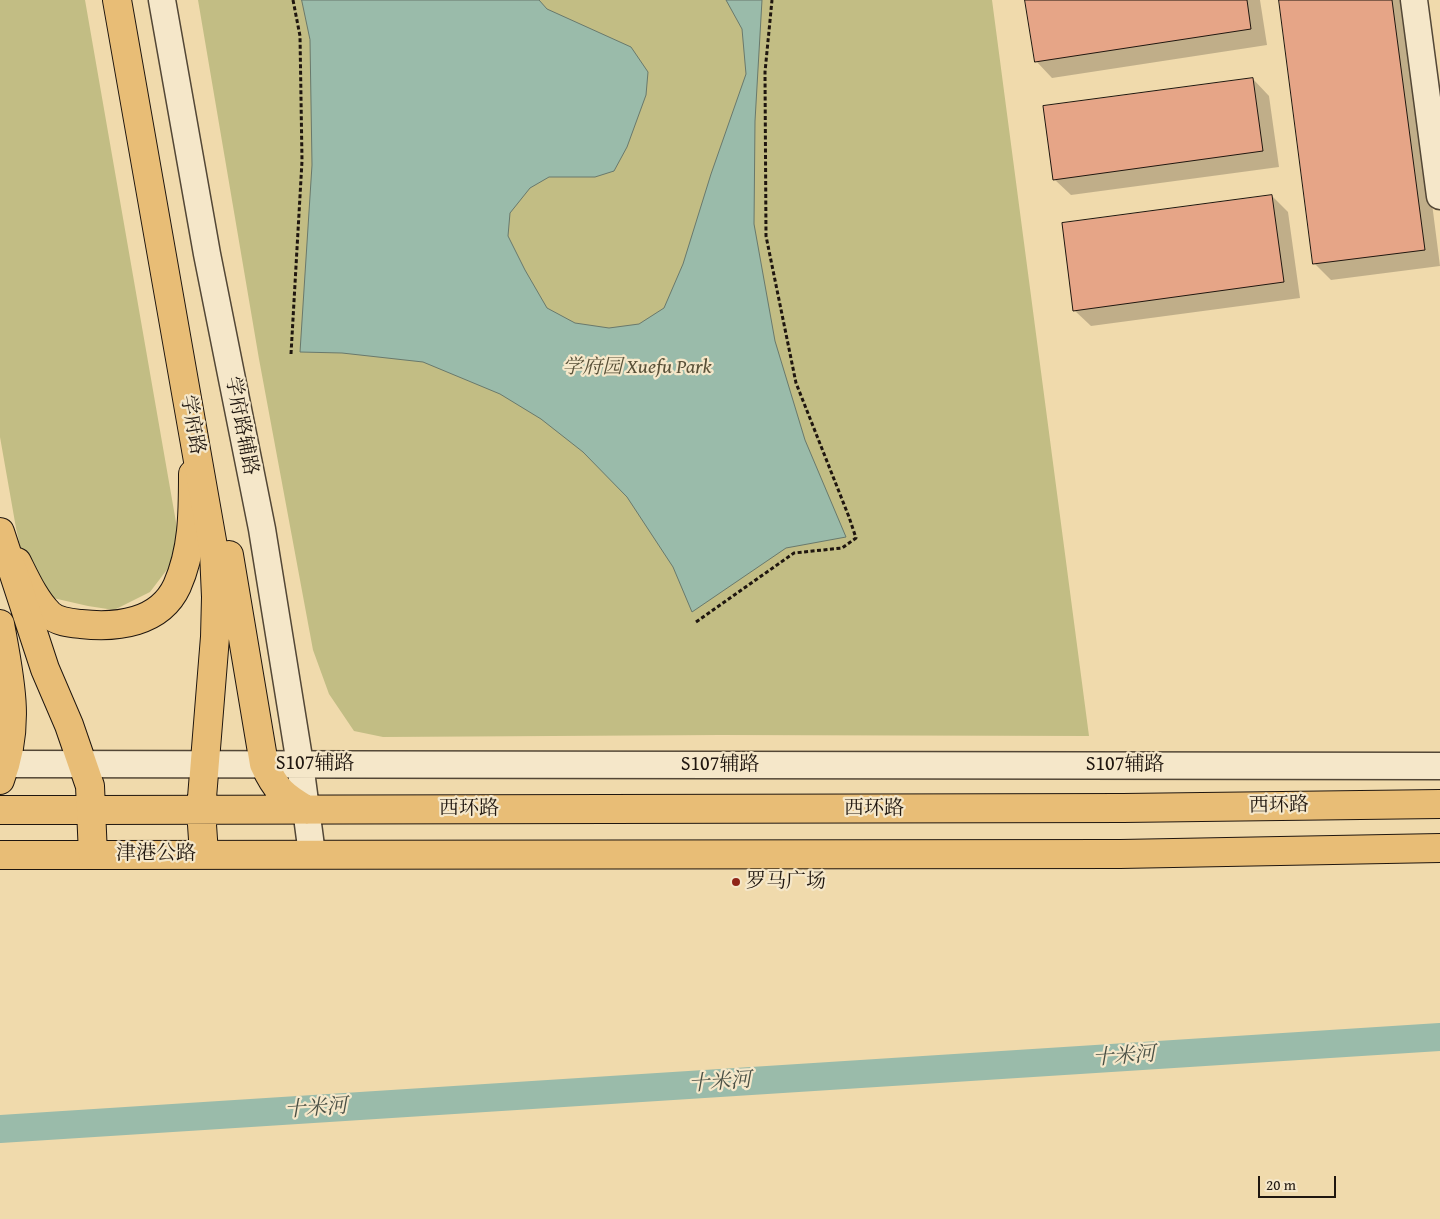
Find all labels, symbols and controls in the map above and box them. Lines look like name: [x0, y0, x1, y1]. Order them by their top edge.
park label: 学府园 Xuefu Park: [562, 356, 712, 380]
street label: 学府路辅路: [220, 375, 262, 477]
street label: 学府路: [175, 393, 209, 457]
street label: S107辅路: [276, 752, 354, 776]
street label: S107辅路: [681, 753, 759, 777]
street label: S107辅路: [1086, 753, 1164, 777]
street label: 西环路: [1249, 793, 1309, 819]
street label: 西环路: [439, 797, 499, 821]
street label: 西环路: [844, 797, 904, 821]
street label: 津港公路: [116, 842, 196, 866]
place label: 罗马广场: [746, 870, 826, 894]
marker: 罗马广场: [730, 876, 742, 888]
water label: 十米河: [1092, 1042, 1156, 1072]
water label: 十米河: [688, 1068, 752, 1098]
water label: 十米河: [284, 1094, 348, 1124]
scale bar: [1260, 1166, 1338, 1198]
text: 20 m: [1266, 1174, 1296, 1195]

